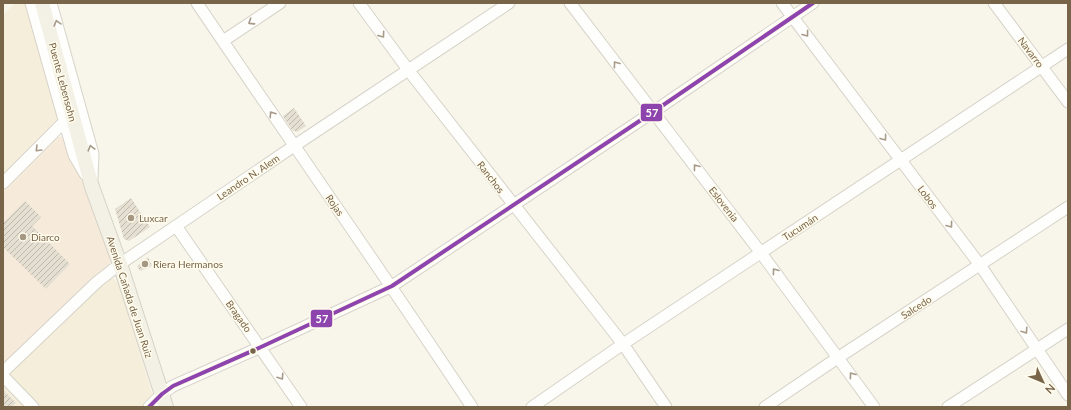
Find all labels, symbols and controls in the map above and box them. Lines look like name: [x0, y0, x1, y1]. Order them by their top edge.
one-way arrow: [248, 17, 255, 25]
one-way arrow: [53, 20, 61, 26]
one-way arrow: [377, 30, 384, 37]
one-way arrow: [801, 30, 808, 37]
street label: Navarro: [1016, 34, 1047, 70]
street label: Puente Lebensohn: [47, 41, 79, 123]
one-way arrow: [614, 62, 621, 69]
line badge: 57: [640, 103, 663, 122]
text: 57: [646, 106, 658, 119]
one-way arrow: [270, 111, 277, 118]
one-way arrow: [879, 134, 887, 141]
one-way arrow: [35, 144, 43, 152]
one-way arrow: [88, 145, 96, 151]
street label: Leandro N. Alem: [215, 152, 281, 202]
street label: Ranchos: [475, 159, 507, 195]
one-way arrow: [693, 165, 700, 172]
street label: Lobos: [915, 183, 941, 211]
street label: Eslovenia: [707, 184, 741, 224]
street label: Rojas: [323, 192, 347, 218]
street label: Tucumán: [780, 211, 820, 243]
place label: Luxcar: [139, 212, 168, 224]
marker: Luxcar: [126, 213, 136, 223]
one-way arrow: [945, 221, 952, 228]
place label: Diarco: [31, 231, 60, 243]
marker: Diarco: [18, 232, 28, 242]
street label: Avenida Cañada de Juan Ruiz: [105, 234, 156, 360]
place label: Riera Hermanos: [153, 258, 223, 270]
marker: Riera Hermanos: [140, 259, 150, 269]
one-way arrow: [772, 268, 779, 275]
street label: Salcedo: [899, 293, 934, 321]
street label: Bragado: [224, 298, 255, 335]
line badge: 57: [310, 309, 333, 328]
text: 57: [316, 312, 328, 325]
one-way arrow: [1020, 327, 1028, 334]
unlabelled marker: [248, 346, 258, 356]
north arrow: [1023, 362, 1063, 402]
one-way arrow: [276, 373, 284, 380]
one-way arrow: [850, 373, 857, 380]
text: N: [1043, 382, 1058, 397]

